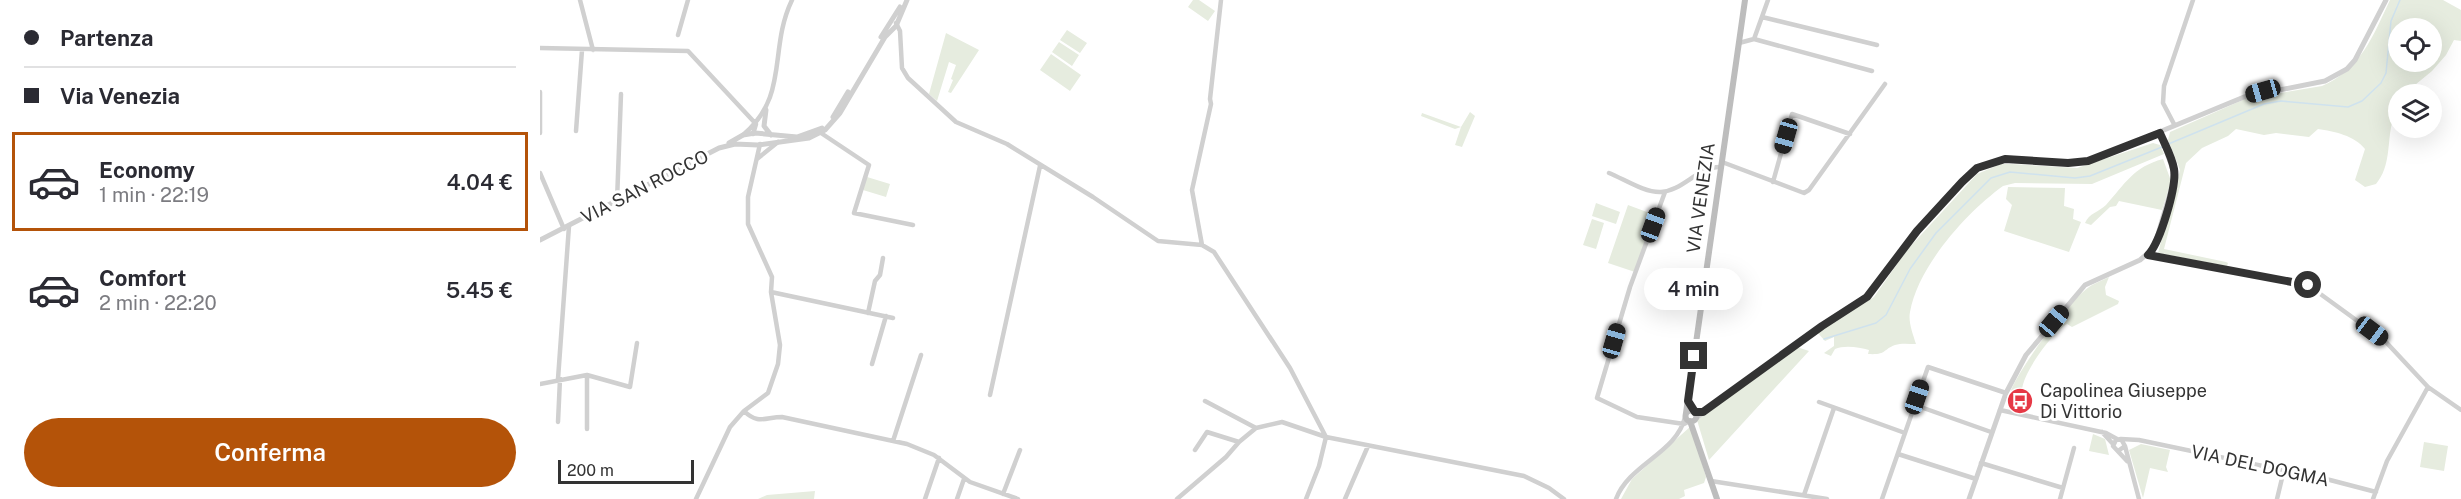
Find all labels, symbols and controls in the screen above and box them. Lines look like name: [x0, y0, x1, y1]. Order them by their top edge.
map controls: [2388, 18, 2442, 138]
button: locate: [2388, 18, 2442, 72]
text: Partenza: [60, 25, 154, 51]
car: [2243, 77, 2283, 105]
text: Via Venezia: [60, 83, 180, 109]
button: layers: [2388, 84, 2442, 138]
car: [1772, 116, 1800, 156]
street label: VIA VENEZIA: [1682, 141, 1719, 255]
street label: VIA SAN ROCCO: [578, 145, 712, 228]
icon: car: [27, 155, 81, 209]
text: Economy: [99, 157, 195, 183]
text: 4.04 €: [446, 169, 513, 195]
text: 1 min · 22:19: [99, 183, 209, 207]
car: [1638, 205, 1668, 245]
icon: car: [27, 263, 81, 317]
text: Comfort: [99, 265, 186, 291]
callout: 4 min: [1644, 269, 1744, 311]
route start: [2294, 271, 2321, 298]
text: 5.45 €: [446, 277, 513, 303]
text: 4 min: [1667, 277, 1720, 301]
text: 2 min · 22:20: [99, 291, 217, 315]
car: [2036, 301, 2072, 341]
car: [2352, 313, 2392, 349]
car: [1600, 321, 1628, 361]
route end: [1680, 342, 1707, 369]
car: [1903, 377, 1931, 417]
place label: Capolinea Giuseppe Di Vittorio: [2040, 380, 2207, 422]
bus stop icon: Capolinea Giuseppe Di Vittorio: [2005, 386, 2035, 416]
button: Conferma: [24, 418, 516, 487]
street label: VIA DEL DOGMA: [2189, 441, 2331, 490]
scale bar: [558, 457, 694, 484]
text: 200 m: [567, 461, 614, 480]

